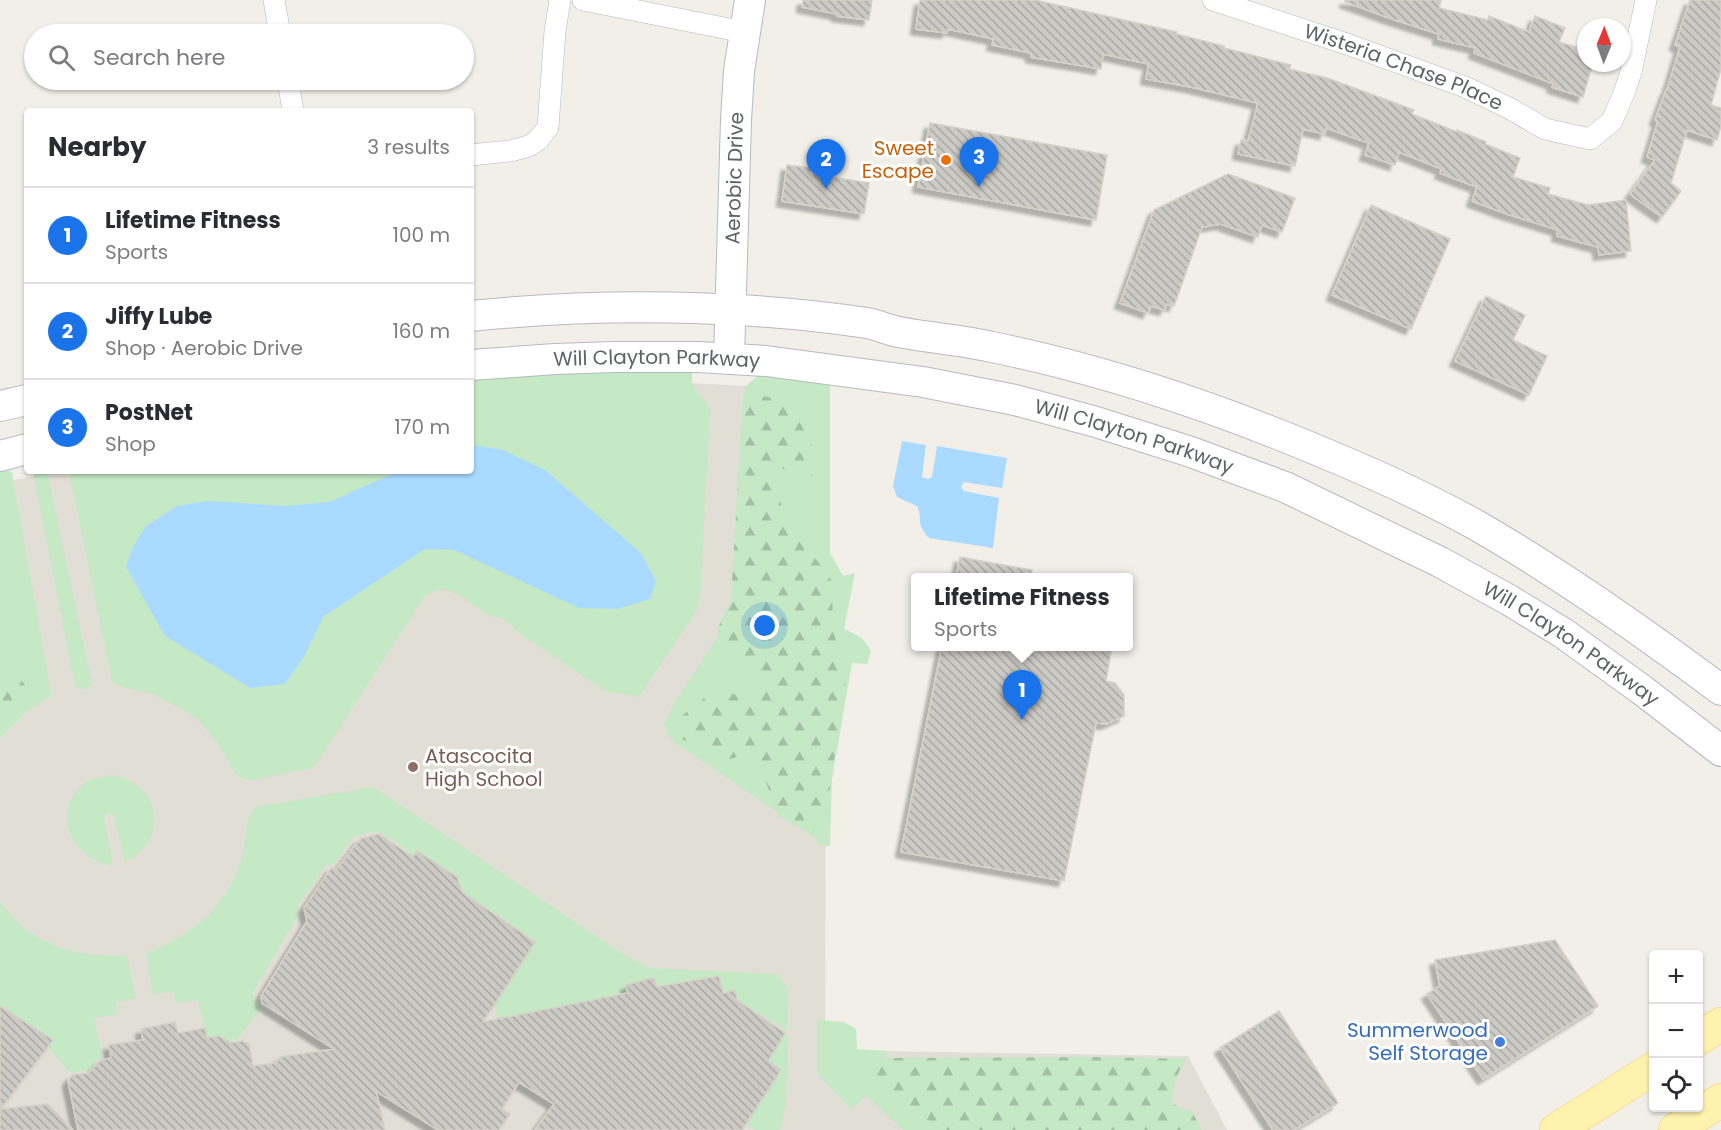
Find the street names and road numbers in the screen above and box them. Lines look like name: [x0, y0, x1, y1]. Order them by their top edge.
street label: Wisteria Chase Place: [1301, 17, 1508, 117]
street label: Aerobic Drive: [718, 111, 750, 245]
street label: Will Clayton Parkway: [553, 343, 761, 375]
street label: Will Clayton Parkway: [1032, 392, 1238, 481]
street label: Will Clayton Parkway: [1478, 574, 1665, 712]

